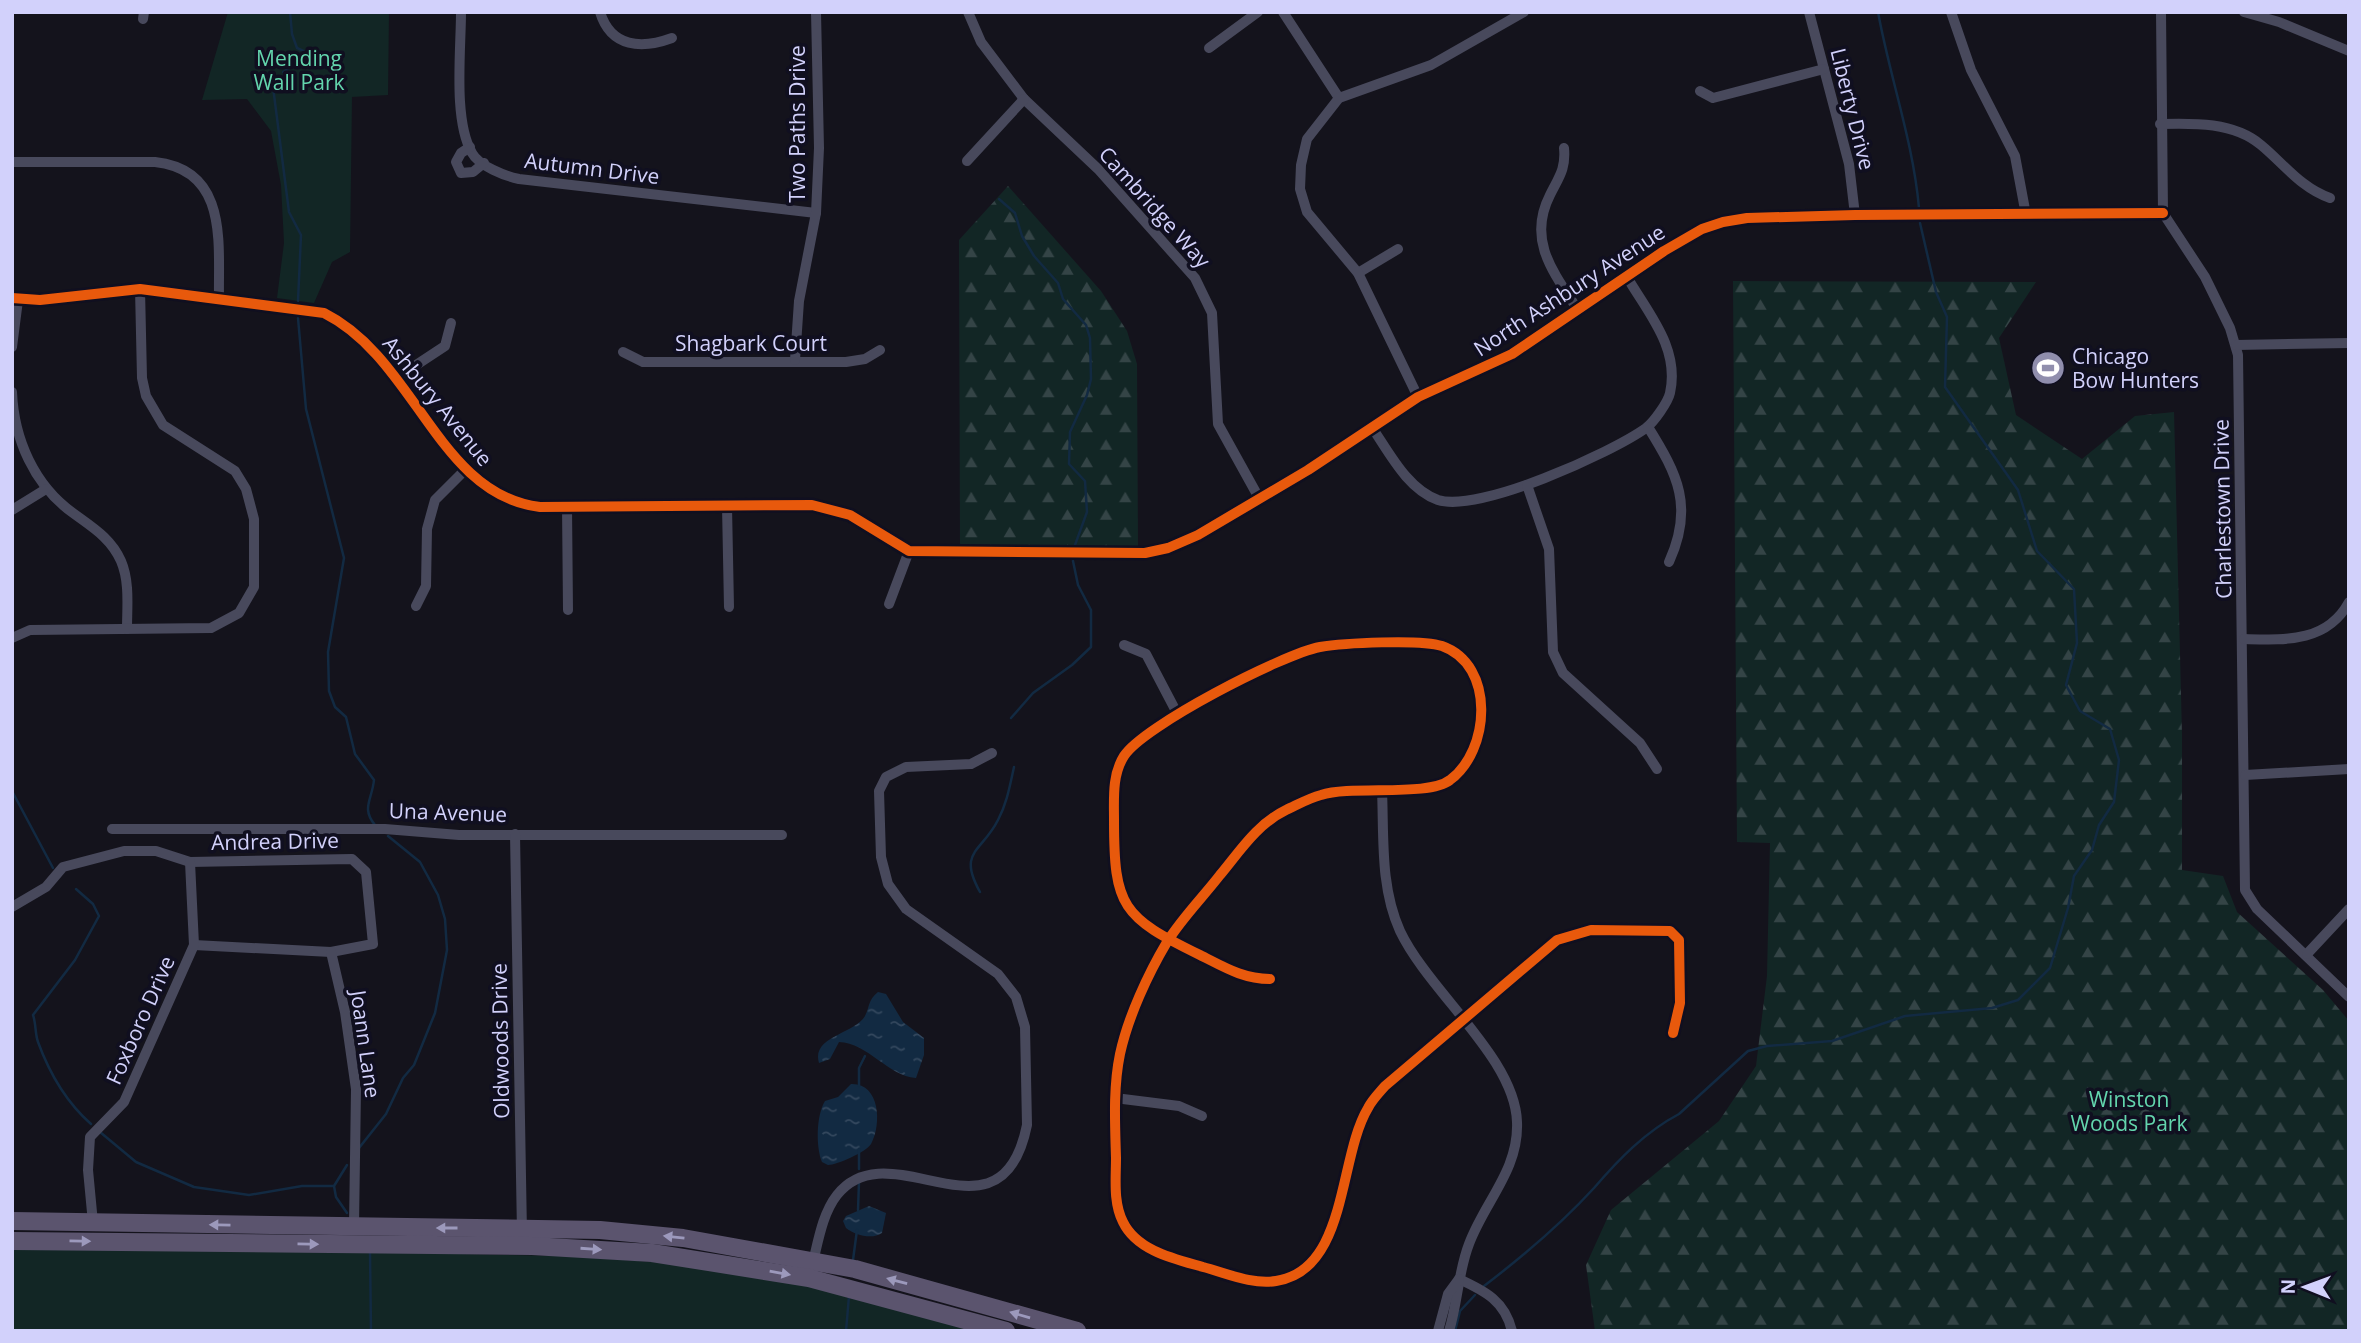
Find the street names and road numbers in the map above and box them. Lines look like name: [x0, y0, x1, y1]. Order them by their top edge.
street label: Two Paths Drive: [783, 45, 811, 203]
street label: Liberty Drive: [1824, 45, 1882, 173]
street label: Cambridge Way: [1093, 140, 1217, 274]
street label: Autumn Drive: [523, 146, 661, 190]
street label: North Ashbury Avenue: [1468, 218, 1670, 362]
street label: Shagbark Court: [675, 329, 827, 357]
street label: Ashbury Avenue: [377, 330, 499, 472]
street label: Charlestown Drive: [2206, 419, 2238, 599]
street label: Una Avenue: [388, 796, 508, 828]
street label: Andrea Drive: [211, 826, 339, 856]
street label: Foxboro Drive: [99, 951, 181, 1089]
street label: Oldwoods Drive: [485, 963, 515, 1119]
street label: Joann Lane: [344, 986, 387, 1100]

